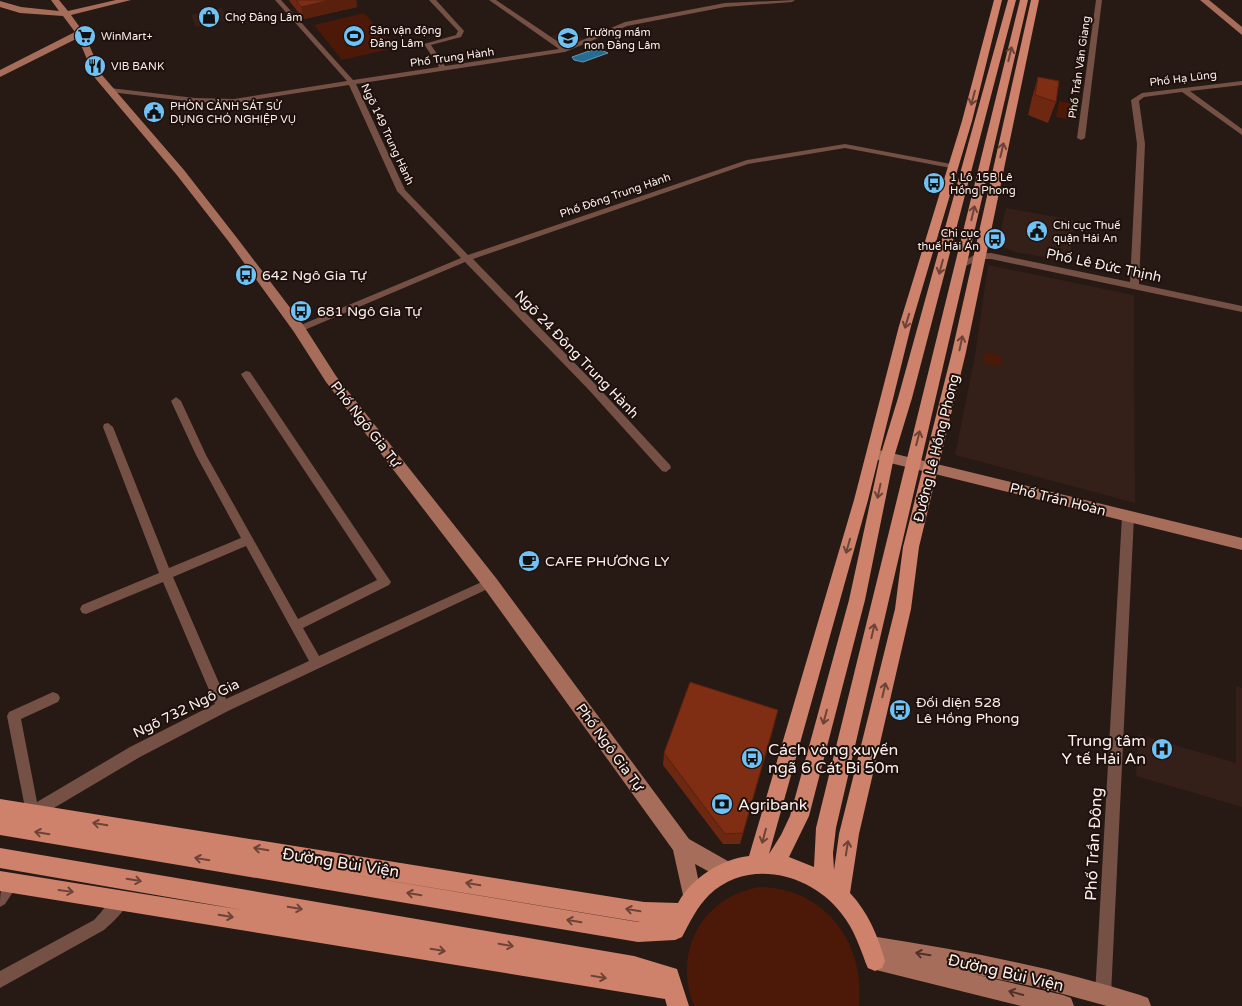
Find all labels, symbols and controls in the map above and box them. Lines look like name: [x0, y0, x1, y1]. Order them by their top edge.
shop icon: Chợ Đằng Lâm: [197, 5, 221, 29]
place label: Chợ Đằng Lâm: [225, 11, 302, 24]
street label: Phố Trần Văn Giang: [1066, 15, 1093, 119]
supermarket icon: WinMart+: [73, 24, 97, 48]
sports icon: Sân vận động Đằng Lâm: [342, 24, 366, 48]
place label: Sân vận động Đằng Lâm: [370, 24, 441, 50]
school or university icon: Trường mầm non Đằng Lâm: [556, 26, 580, 50]
place label: Trường mầm non Đằng Lâm: [584, 26, 660, 52]
place label: WinMart+: [101, 30, 153, 43]
street label: Phố Trung Hành: [409, 45, 495, 70]
one-way arrow: [1006, 47, 1015, 63]
restaurant icon: VIB BANK: [83, 54, 107, 78]
place label: VIB BANK: [111, 60, 165, 73]
street label: Phố Hạ Lũng: [1149, 68, 1217, 89]
street label: Ngõ 149 Trung Hành: [358, 82, 417, 187]
one-way arrow: [967, 89, 977, 105]
place label: PHÒN CẢNH SÁT SỬ DỤNG CHÓ NGHIỆP VỤ: [170, 99, 296, 126]
public building icon: PHÒN CẢNH SÁT SỬ DỤNG CHÓ NGHIỆP VỤ: [142, 100, 166, 124]
one-way arrow: [998, 143, 1007, 159]
street label: Phố Đông Trung Hành: [558, 170, 672, 221]
bus stop icon: 1 Lô 15B Lê Hồng Phong: [922, 171, 946, 195]
place label: 1 Lô 15B Lê Hồng Phong: [950, 171, 1016, 197]
one-way arrow: [969, 205, 978, 221]
public building icon: Chi cục Thuế quận Hải An: [1025, 219, 1049, 243]
place label: Chi cục Thuế quận Hải An: [1053, 219, 1120, 245]
place label: Chi cục thuế Hải An: [917, 227, 979, 253]
bus stop icon: Chi cục thuế Hải An: [983, 227, 1007, 251]
street label: Phố Lê Đức Thịnh: [1045, 245, 1163, 286]
one-way arrow: [935, 258, 945, 274]
bus stop icon: 642 Ngô Gia Tự: [234, 263, 258, 287]
place label: 642 Ngô Gia Tự: [262, 267, 367, 284]
street label: Ngõ 24 Đông Trung Hành: [511, 287, 642, 422]
bus stop icon: 681 Ngô Gia Tự: [289, 299, 313, 323]
place label: 681 Ngô Gia Tự: [317, 303, 422, 320]
one-way arrow: [901, 312, 911, 328]
one-way arrow: [957, 336, 966, 352]
street label: Đường Lê Hồng Phong: [910, 372, 963, 524]
street label: Phố Ngô Gia Tự: [327, 378, 405, 472]
one-way arrow: [914, 431, 923, 447]
street label: Phố Trần Hoàn: [1008, 479, 1108, 520]
one-way arrow: [874, 483, 884, 499]
one-way arrow: [842, 537, 852, 553]
cafe icon: CAFE PHƯƠNG LY: [517, 549, 541, 573]
place label: CAFE PHƯƠNG LY: [545, 553, 670, 570]
one-way arrow: [869, 623, 878, 639]
street label: Ngõ 732 Ngô Gia: [130, 675, 242, 742]
one-way arrow: [879, 682, 889, 698]
place label: Đối diện 528 Lê Hồng Phong: [916, 694, 1019, 727]
bus stop icon: Đối diện 528 Lê Hồng Phong: [888, 698, 912, 722]
street label: Phố Ngô Gia Tự: [572, 700, 648, 795]
one-way arrow: [820, 709, 830, 725]
place label: Trung tâm Y tế Hải An: [1062, 731, 1146, 769]
hospital icon: Trung tâm Y tế Hải An: [1150, 737, 1174, 761]
place label: Cách vòng xuyến ngã 6 Cát Bi 50m: [768, 740, 899, 778]
bus stop icon: Cách vòng xuyến ngã 6 Cát Bi 50m: [740, 746, 764, 770]
street label: Phố Trần Đông: [1081, 787, 1107, 901]
bank icon: Agribank: [710, 792, 734, 816]
place label: Agribank: [738, 795, 808, 815]
one-way arrow: [92, 819, 108, 829]
one-way arrow: [34, 828, 50, 838]
one-way arrow: [758, 828, 768, 844]
one-way arrow: [842, 840, 852, 856]
one-way arrow: [253, 843, 269, 853]
street label: Đường Bùi Viện: [281, 844, 401, 882]
one-way arrow: [194, 854, 210, 864]
one-way arrow: [126, 876, 142, 886]
one-way arrow: [465, 878, 481, 888]
one-way arrow: [57, 886, 73, 896]
one-way arrow: [406, 889, 422, 899]
one-way arrow: [286, 903, 302, 913]
one-way arrow: [625, 905, 641, 915]
one-way arrow: [218, 911, 234, 921]
one-way arrow: [567, 916, 583, 926]
one-way arrow: [498, 940, 514, 950]
one-way arrow: [430, 946, 446, 956]
one-way arrow: [915, 949, 931, 959]
street label: Đường Bùi Viện: [946, 950, 1066, 996]
one-way arrow: [590, 972, 606, 982]
one-way arrow: [1009, 988, 1025, 997]

